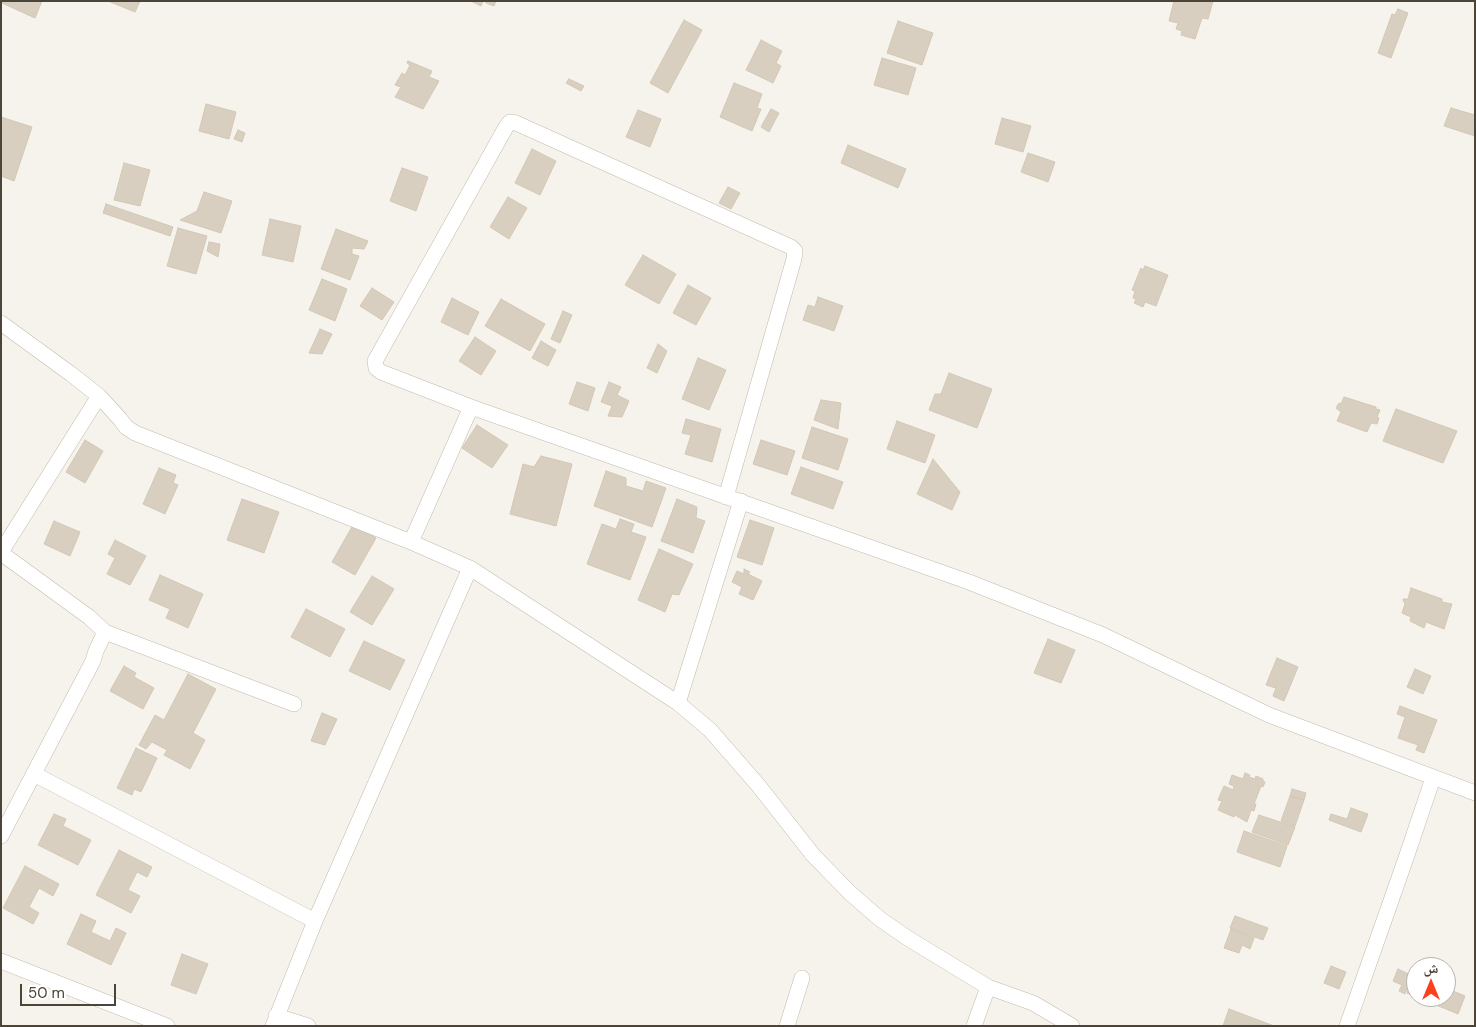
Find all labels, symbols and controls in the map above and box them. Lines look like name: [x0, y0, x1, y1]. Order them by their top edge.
north arrow: [1406, 957, 1456, 1007]
text: ش: [1424, 959, 1438, 977]
scale bar: [22, 974, 119, 1006]
text: 50 m: [28, 983, 65, 1003]

